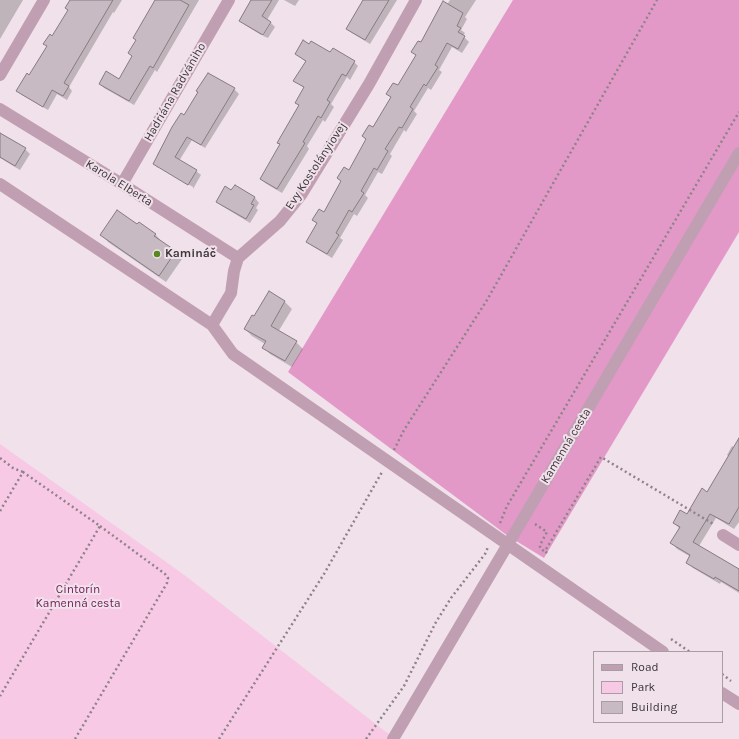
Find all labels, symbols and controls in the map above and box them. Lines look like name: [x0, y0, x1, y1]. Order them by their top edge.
street label: Hadriána Radvániho: [141, 40, 209, 144]
street label: Evy Kostolányiovej: [282, 120, 350, 212]
street label: Karola Elberta: [83, 157, 155, 209]
place label: Kamináč: [165, 247, 216, 261]
marker: Kamináč: [152, 249, 162, 259]
street label: Kamenná cesta: [538, 406, 594, 486]
park label: Cintorín Kamenná cesta: [35, 583, 121, 611]
legend: [593, 651, 723, 723]
text: Road: [631, 660, 659, 674]
text: Park: [631, 680, 655, 694]
text: Building: [631, 700, 677, 714]

